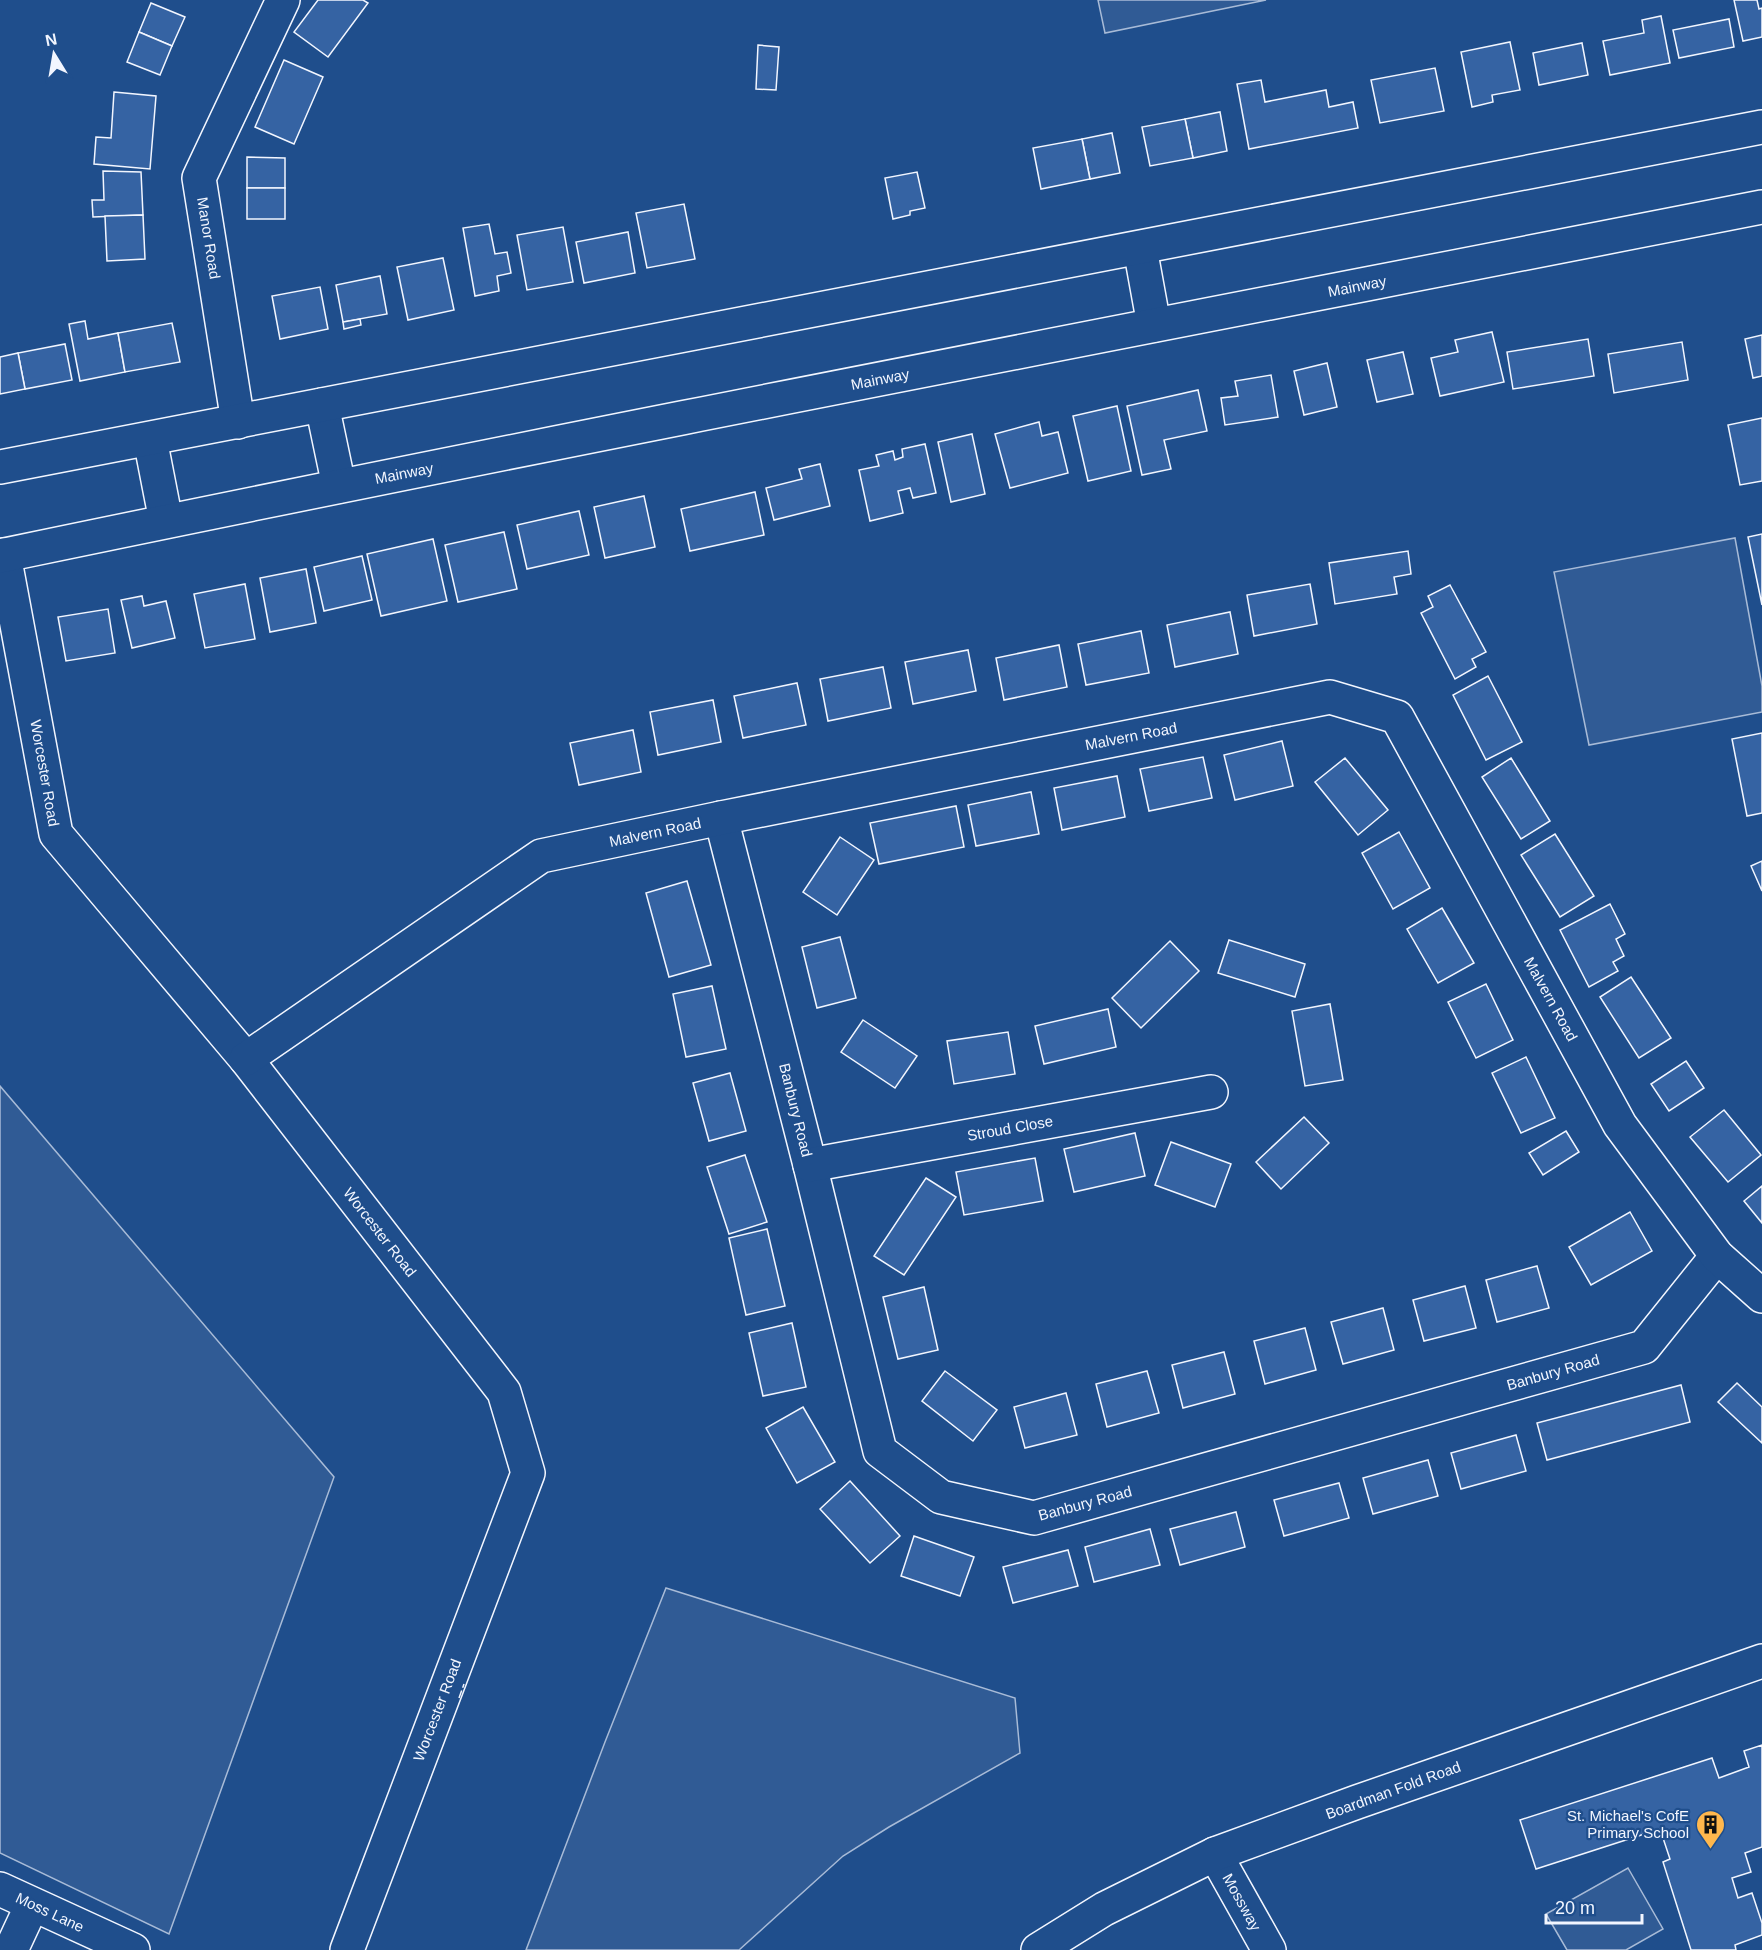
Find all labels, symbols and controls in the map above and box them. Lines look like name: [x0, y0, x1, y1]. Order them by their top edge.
north arrow: [24, 24, 84, 84]
text: N: [44, 30, 59, 49]
street label: Manor Road: [194, 196, 224, 280]
street label: Mainway: [1326, 272, 1388, 300]
street label: Mainway: [849, 365, 911, 393]
street label: Mainway: [373, 459, 435, 487]
street label: Worcester Road: [27, 718, 63, 828]
street label: Malvern Road: [1084, 719, 1178, 753]
street label: Malvern Road: [608, 814, 702, 850]
street label: Malvern Road: [1521, 954, 1581, 1044]
street label: Banbury Road: [776, 1061, 816, 1159]
street label: Stroud Close: [966, 1112, 1054, 1144]
street label: Worcester Road: [340, 1184, 420, 1280]
street label: Banbury Road: [1505, 1351, 1601, 1393]
street label: Banbury Road: [1036, 1482, 1134, 1524]
street label: Worcester Road: [410, 1656, 464, 1764]
street label: Boardman Fold Road: [1323, 1758, 1463, 1822]
place label: St. Michael's CofE Primary School: [1567, 1807, 1689, 1841]
building icon: St. Michael's CofE Primary School: [1694, 1808, 1726, 1850]
street label: Mossway: [1219, 1871, 1265, 1934]
scale bar: [1546, 1887, 1642, 1925]
street label: Moss Lane: [13, 1889, 87, 1935]
text: 20 m: [1555, 1898, 1595, 1918]

